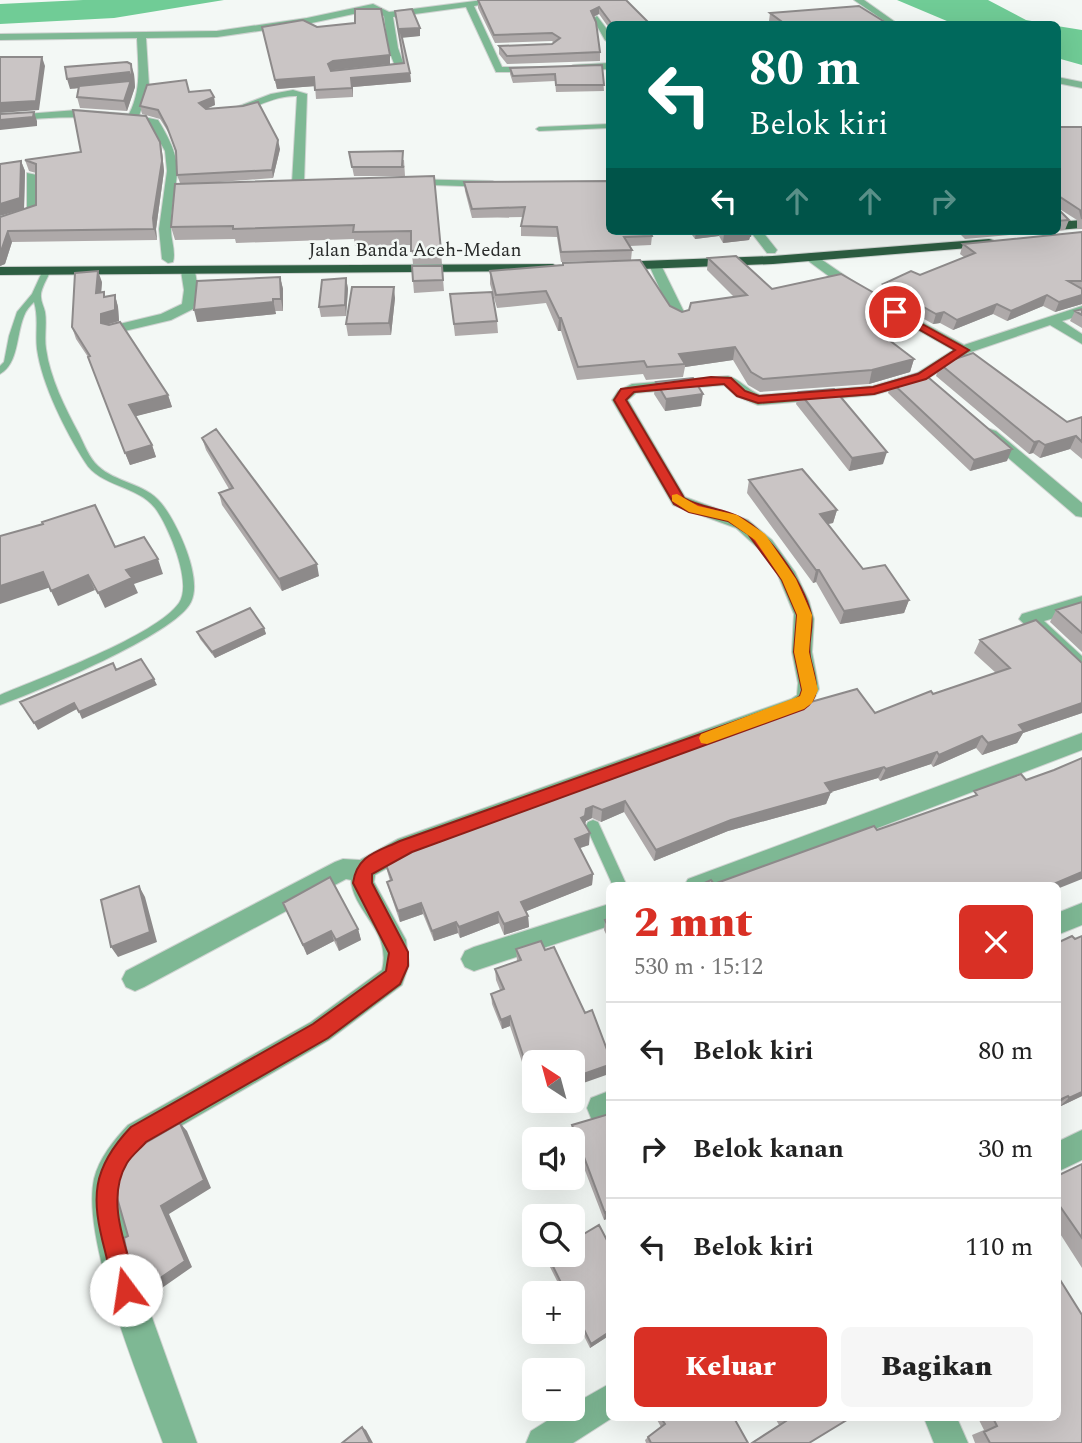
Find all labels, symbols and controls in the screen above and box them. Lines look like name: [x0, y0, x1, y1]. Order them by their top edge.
text: 80 m: [749, 32, 860, 107]
icon: left: [634, 49, 725, 140]
text: Belok kiri: [749, 100, 888, 149]
icon: left: [705, 182, 743, 220]
icon: ahead: [778, 182, 816, 220]
icon: ahead: [851, 182, 889, 220]
icon: right: [924, 182, 962, 220]
street label: Jalan Banda Aceh-Medan: [309, 236, 521, 265]
pin: [865, 282, 925, 342]
icon: arrive: [876, 293, 914, 331]
text: 2 mnt: [634, 892, 753, 955]
button: close: [959, 905, 1033, 979]
text: 530 m · 15:12: [634, 950, 763, 985]
text: Belok kiri: [693, 1031, 813, 1071]
text: 80 m: [978, 1031, 1033, 1071]
icon: left: [634, 1032, 672, 1070]
north arrow: [522, 1050, 584, 1113]
map controls: [522, 1050, 585, 1421]
button: sound: [522, 1127, 585, 1190]
text: Belok kanan: [693, 1129, 844, 1169]
text: 30 m: [978, 1129, 1033, 1169]
icon: right: [634, 1130, 672, 1168]
button: search: [522, 1204, 585, 1267]
text: Belok kiri: [693, 1227, 813, 1267]
text: 110 m: [965, 1227, 1033, 1267]
icon: left: [634, 1228, 672, 1266]
position arrow: [89, 1253, 163, 1327]
button: +: [522, 1281, 585, 1344]
button: Keluar: [634, 1327, 827, 1407]
button: Bagikan: [841, 1327, 1033, 1407]
button: −: [522, 1358, 585, 1421]

